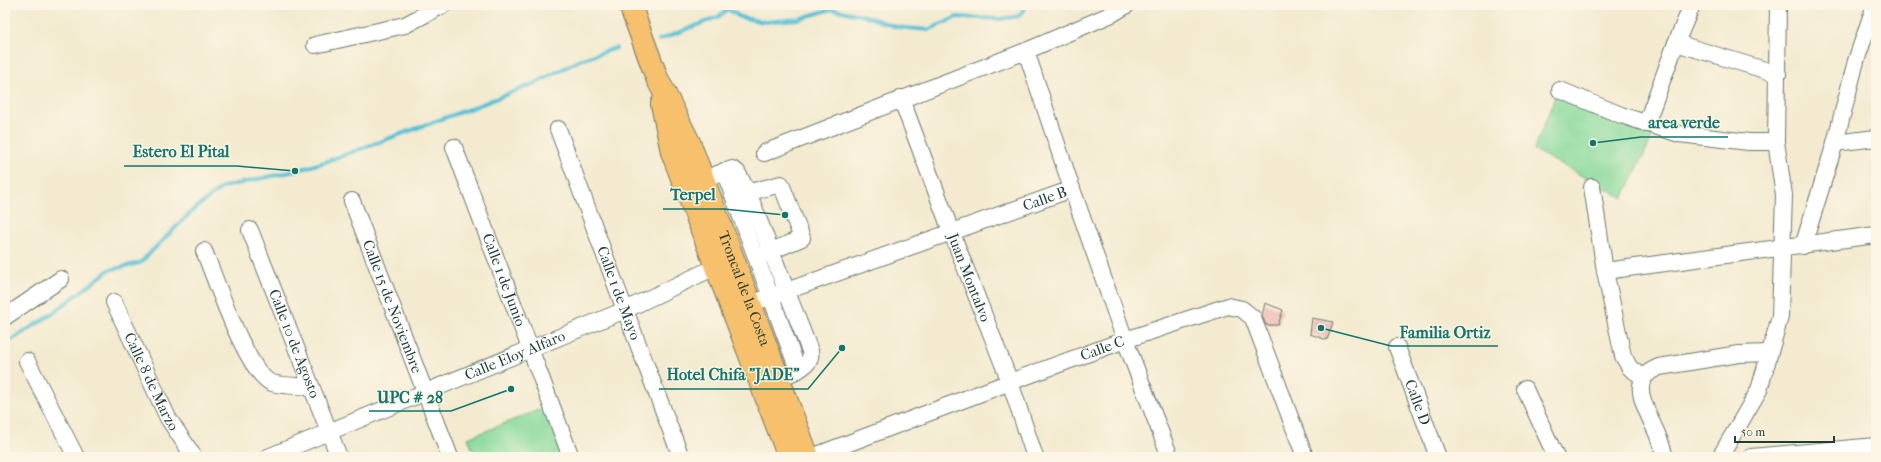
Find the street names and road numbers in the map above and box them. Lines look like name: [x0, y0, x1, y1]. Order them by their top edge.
street label: Calle B: [1020, 183, 1069, 215]
street label: Troncal de la Costa: [715, 229, 775, 349]
street label: Juan Montalvo: [943, 230, 995, 325]
street label: Calle 1 de Junio: [478, 231, 530, 329]
street label: Calle 15 de Noviembre: [359, 237, 426, 376]
street label: Calle 1 de Mayo: [593, 244, 645, 343]
street label: Calle 10 de Agosto: [265, 287, 324, 401]
street label: Calle Eloy Alfaro: [462, 326, 568, 384]
street label: Calle 8 de Marzo: [120, 330, 183, 434]
street label: Calle C: [1078, 332, 1127, 365]
street label: Calle D: [1401, 377, 1434, 428]

